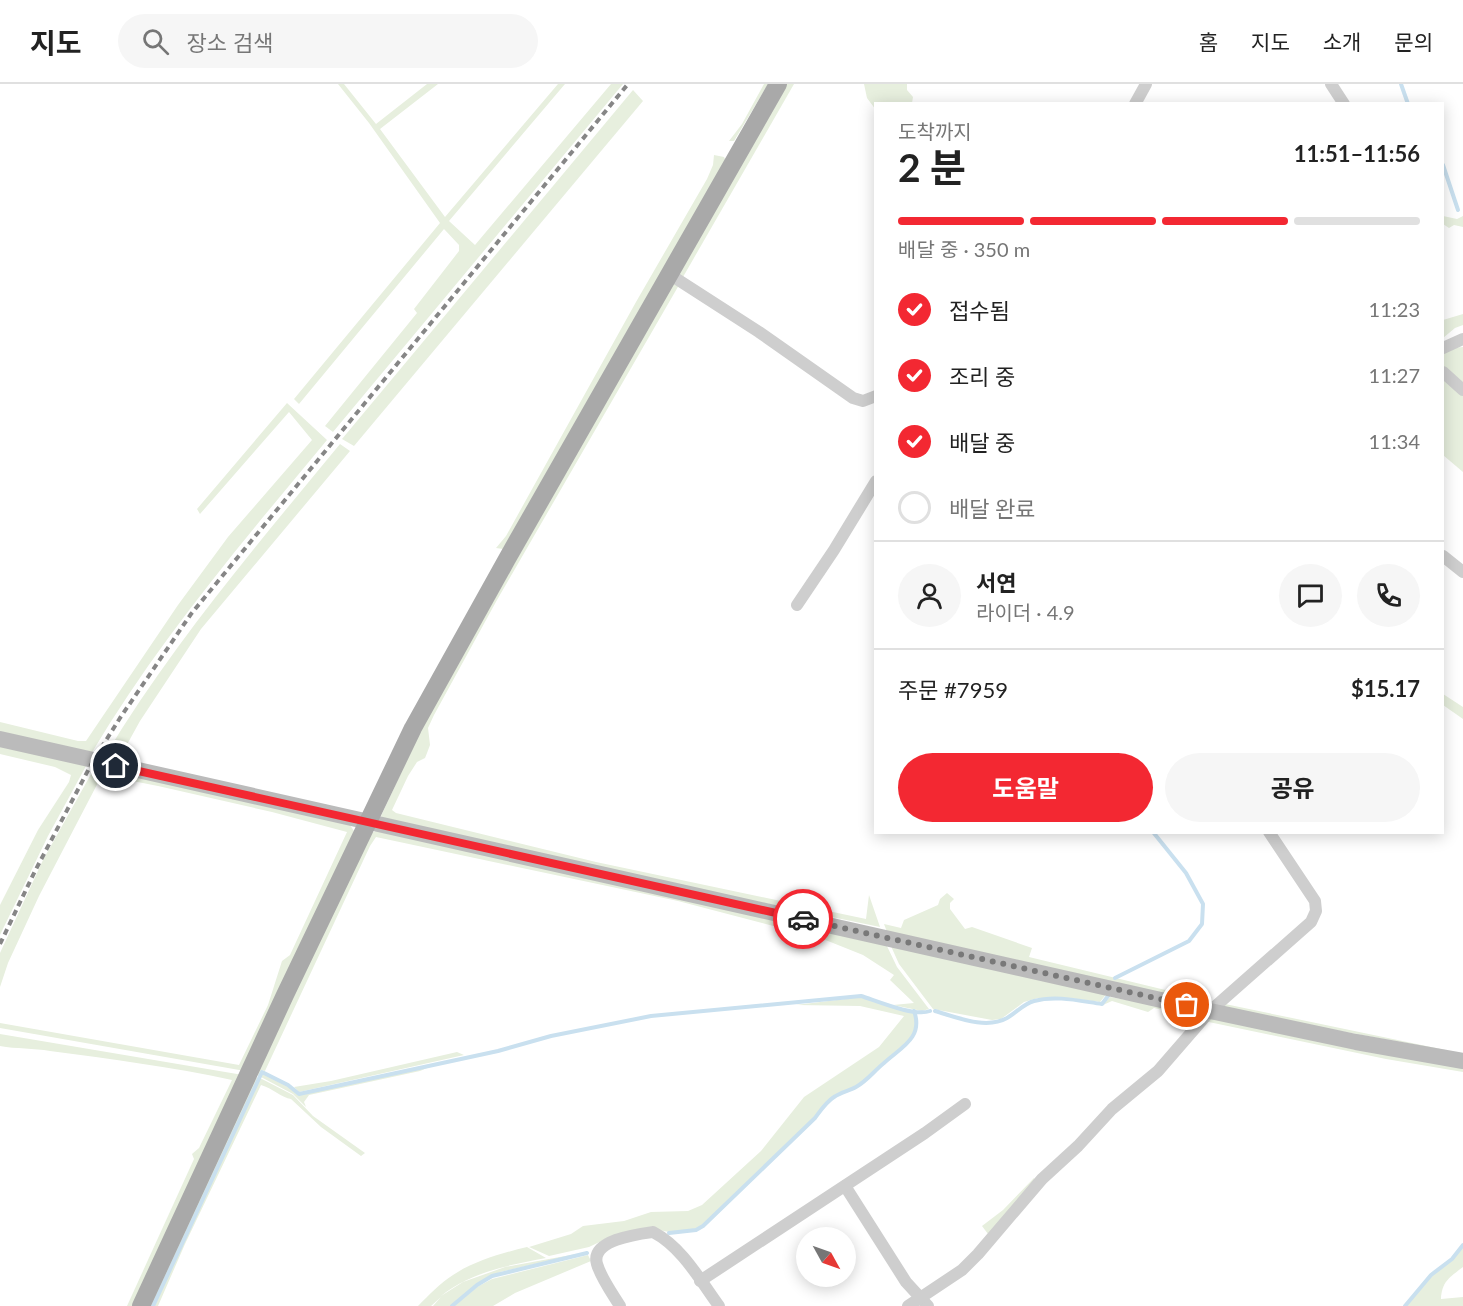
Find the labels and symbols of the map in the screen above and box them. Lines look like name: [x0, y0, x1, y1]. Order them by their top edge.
pin: [90, 740, 141, 791]
courier: [773, 889, 833, 949]
pin: [1161, 979, 1212, 1030]
north arrow: [796, 1227, 856, 1287]

